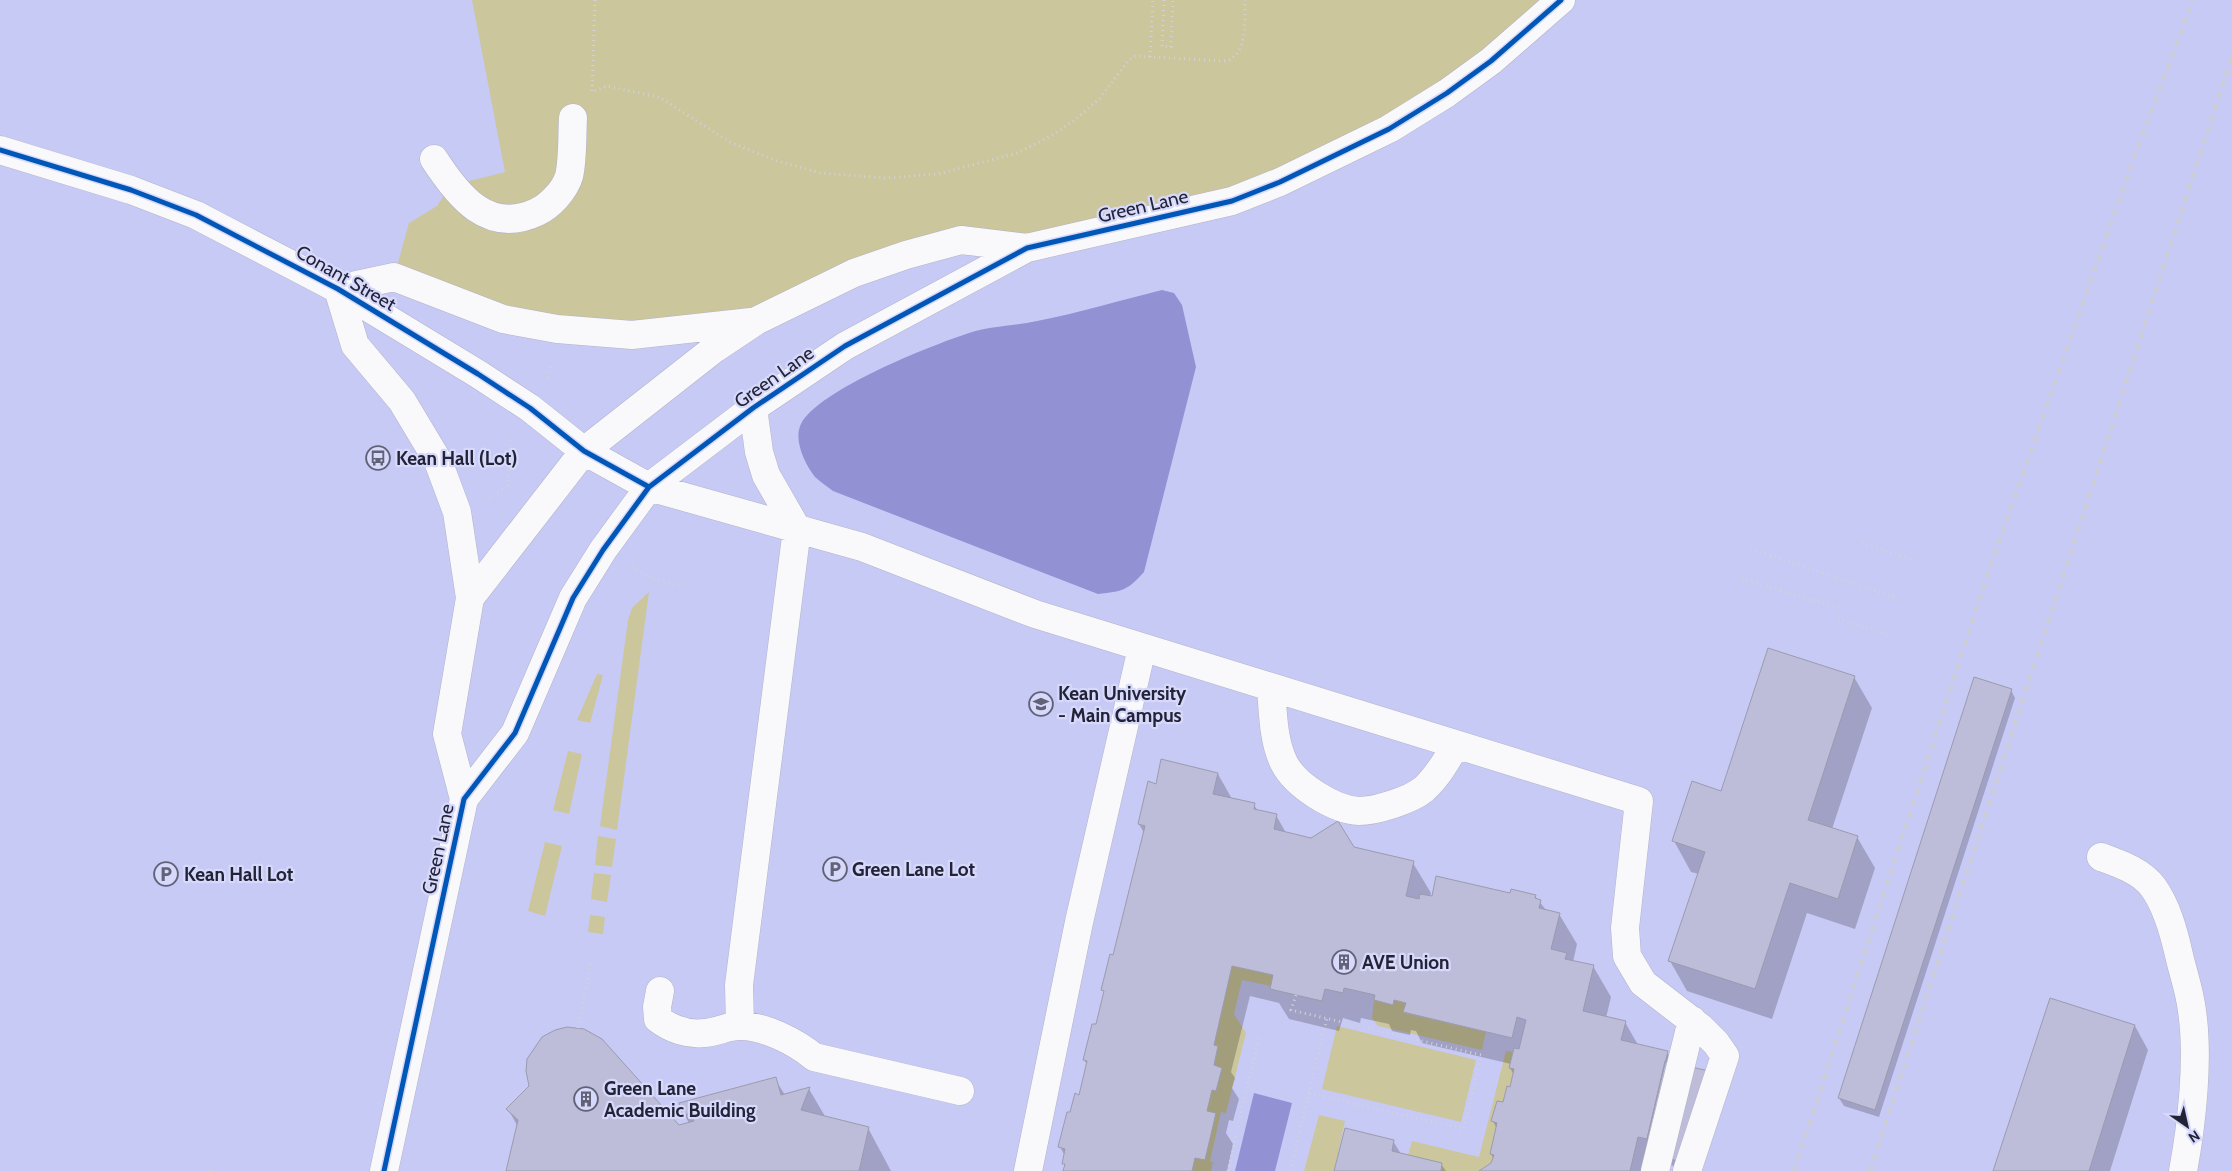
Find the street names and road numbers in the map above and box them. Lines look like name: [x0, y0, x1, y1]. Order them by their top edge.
street label: Green Lane: [1096, 184, 1191, 228]
street label: Conant Street: [292, 240, 401, 316]
street label: Green Lane: [730, 341, 818, 413]
street label: Green Lane: [417, 801, 459, 896]

